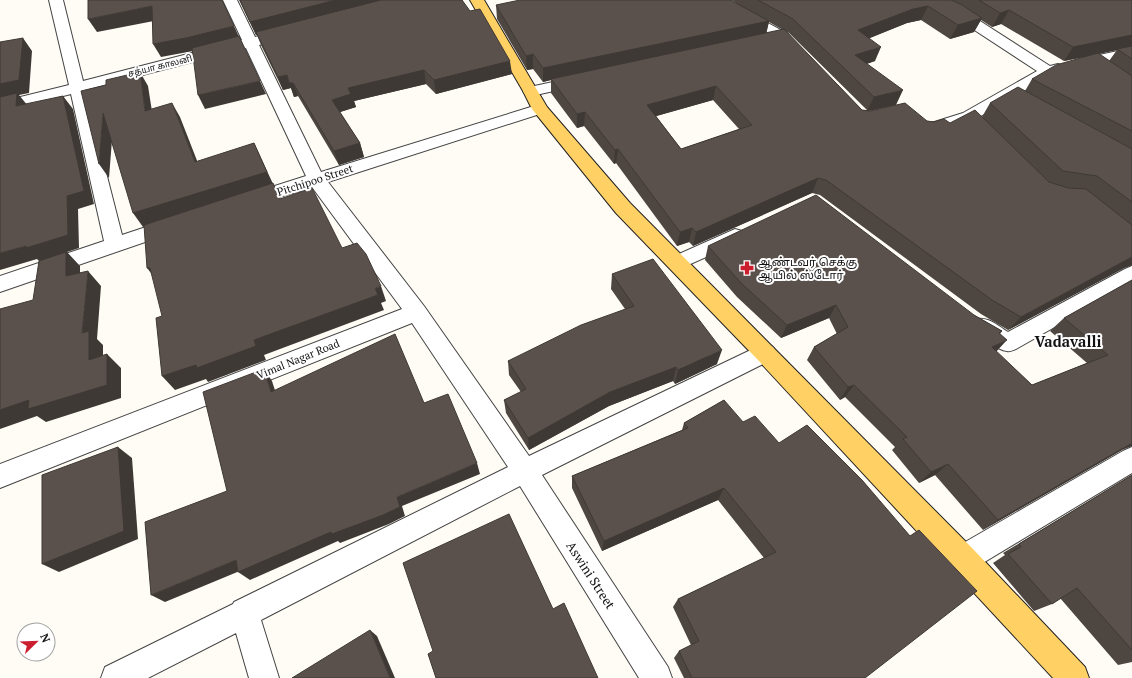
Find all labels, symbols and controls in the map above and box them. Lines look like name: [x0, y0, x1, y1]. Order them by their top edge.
street label: சத்யா காலனி: [127, 52, 193, 80]
street label: Pitchipoo Street: [275, 161, 355, 199]
place label: ஆண்டவர் செக்கு ஆயில் ஸ்டோர்: [758, 255, 858, 283]
pharmacy icon: ஆண்டவர் செக்கு ஆயில் ஸ்டோர்: [739, 260, 755, 276]
district label: Vadavalli: [1035, 331, 1101, 351]
street label: Vimal Nagar Road: [254, 336, 342, 382]
street label: Aswini Street: [562, 538, 620, 612]
north arrow: [16, 622, 56, 662]
text: N: [37, 632, 54, 645]

